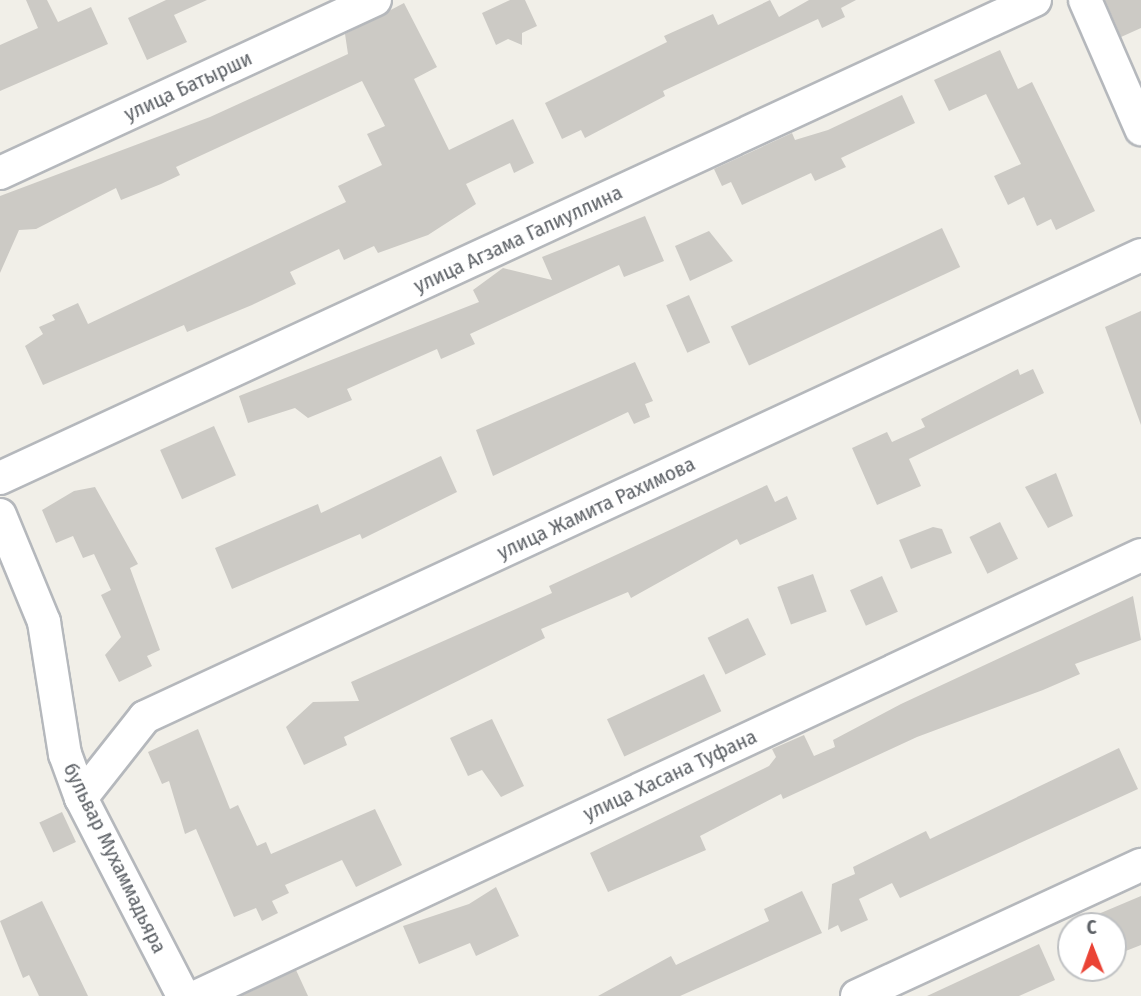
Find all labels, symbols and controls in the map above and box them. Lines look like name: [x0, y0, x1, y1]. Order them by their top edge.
street label: улица Батырши: [120, 45, 256, 127]
street label: улица Агзама Галиуллина: [410, 180, 626, 298]
street label: улица Жамита Рахимова: [493, 451, 699, 565]
street label: улица Хасана Туфана: [579, 724, 761, 826]
street label: бульвар Мухаммадьяра: [58, 759, 172, 957]
north arrow: [1057, 912, 1127, 982]
text: С: [1086, 916, 1097, 939]

